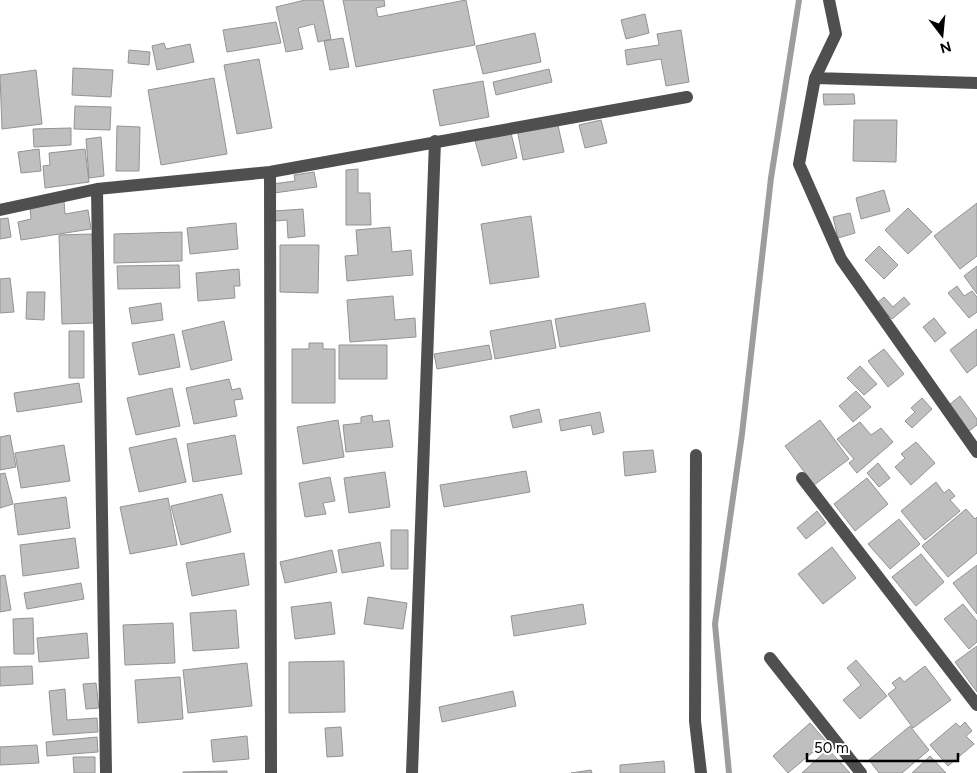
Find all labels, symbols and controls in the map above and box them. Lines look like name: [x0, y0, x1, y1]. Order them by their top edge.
north arrow: [917, 10, 967, 60]
text: N: [938, 37, 953, 57]
scale bar: [807, 730, 958, 762]
text: 50 m: [814, 739, 849, 757]

